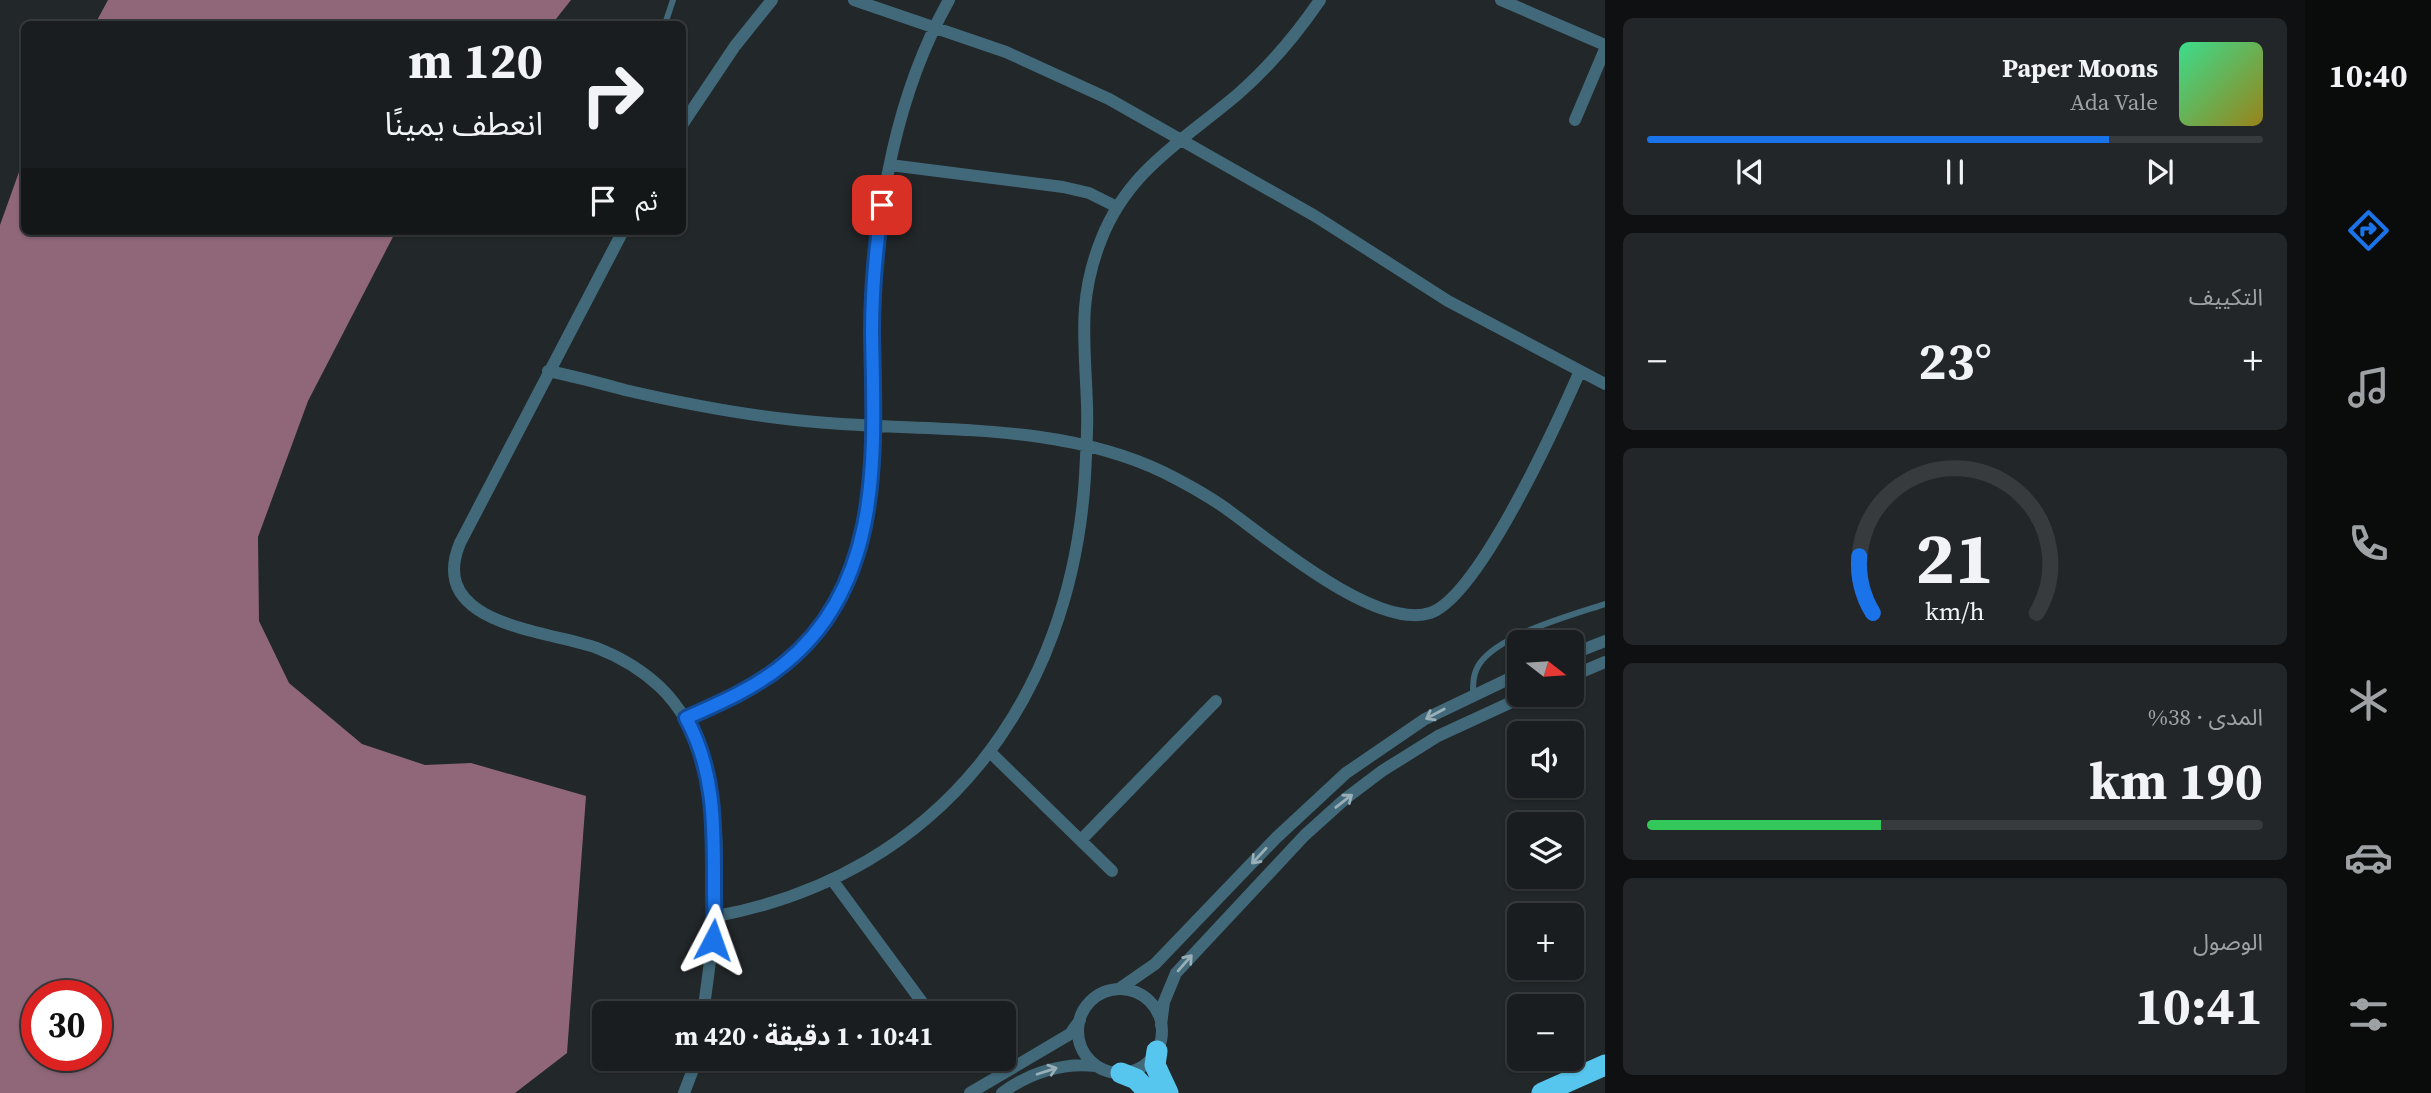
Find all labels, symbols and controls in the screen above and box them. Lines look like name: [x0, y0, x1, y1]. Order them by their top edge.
text: 120 m: [408, 27, 543, 94]
icon: right: [567, 49, 658, 140]
text: Paper Moons: [2002, 50, 2158, 86]
text: 10:40: [2329, 54, 2408, 98]
text: Ada Vale: [2070, 86, 2158, 118]
text: انعطف يمينًا: [385, 102, 543, 146]
icon: previous: [1731, 153, 1769, 191]
icon: pause: [1936, 153, 1974, 191]
icon: next: [2141, 153, 2179, 191]
pin: [852, 175, 912, 235]
icon: arrive: [584, 182, 622, 220]
text: ثم: [636, 183, 658, 219]
icon: arrive: [863, 186, 901, 224]
icon: directions: [2344, 206, 2393, 255]
text: التكييف: [2189, 281, 2263, 313]
text: 23°: [1918, 325, 1992, 396]
text: −: [1647, 335, 1667, 387]
text: +: [2243, 335, 2263, 387]
icon: music: [2344, 363, 2393, 412]
text: 21: [1916, 508, 1994, 607]
icon: phone: [2344, 519, 2393, 568]
text: km/h: [1925, 593, 1985, 627]
north arrow: [1507, 630, 1584, 707]
map controls: [1507, 630, 1584, 1071]
icon: climate: [2344, 676, 2393, 725]
text: المدى · 38%: [2148, 701, 2263, 733]
one-way arrow: [1426, 707, 1446, 721]
button: sound: [1507, 721, 1584, 798]
text: 190 km: [2089, 745, 2263, 816]
one-way arrow: [1334, 793, 1352, 808]
button: layers: [1507, 812, 1584, 889]
icon: car: [2344, 833, 2393, 882]
one-way arrow: [1251, 847, 1267, 865]
position arrow: [676, 903, 750, 977]
button: +: [1507, 903, 1584, 980]
text: الوصول: [2193, 926, 2263, 958]
one-way arrow: [1177, 954, 1193, 972]
text: 10:41: [2135, 970, 2263, 1041]
speed limit sign: 30: [21, 980, 112, 1071]
icon: filters: [2344, 990, 2393, 1039]
button: −: [1507, 994, 1584, 1071]
text: 10:41 · 1 دقيقة · 420 m: [675, 1018, 933, 1054]
one-way arrow: [1035, 1064, 1057, 1076]

